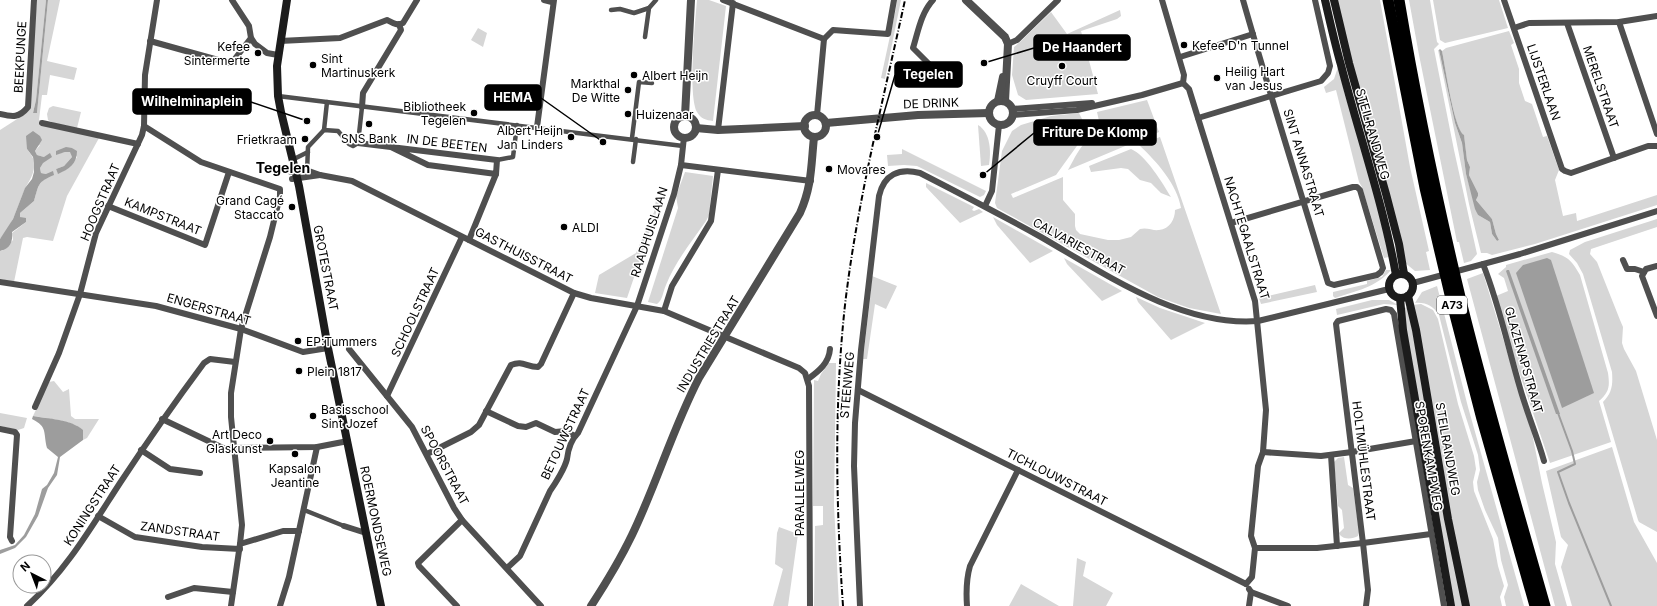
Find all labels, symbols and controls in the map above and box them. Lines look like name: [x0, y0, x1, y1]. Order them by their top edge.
street label: BEEKPUNGE: [11, 21, 29, 93]
callout: De Haandert: [1034, 35, 1130, 60]
place label: Kefee D'n Tunnel: [1192, 38, 1289, 53]
place label: Kefee Sintermerte: [184, 39, 250, 68]
text: De Haandert: [1042, 39, 1122, 55]
marker: Kefee D'n Tunnel: [1179, 40, 1189, 50]
street label: LIJSTERLAAN: [1524, 42, 1564, 122]
street label: MERELSTRAAT: [1580, 44, 1622, 131]
marker: Kefee Sintermerte: [253, 48, 263, 58]
place label: Sint Martinuskerk: [321, 51, 396, 80]
marker: Sint Martinuskerk: [308, 60, 318, 70]
marker: Cruyff Court: [1057, 61, 1067, 71]
callout: Tegelen: [895, 62, 962, 87]
place label: Heilig Hart van Jesus: [1225, 64, 1285, 93]
text: Tegelen: [903, 66, 953, 82]
place label: Albert Heijn: [642, 68, 708, 83]
marker: Albert Heijn: [629, 70, 639, 80]
place label: Cruyff Court: [1027, 73, 1097, 88]
marker: Heilig Hart van Jesus: [1212, 73, 1222, 83]
place label: Markthal De Witte: [570, 76, 620, 105]
callout: HEMA: [485, 85, 541, 110]
marker: Markthal De Witte: [623, 85, 633, 95]
street label: STEILRANDWEG: [1353, 87, 1393, 181]
callout: Wilhelminaplein: [133, 89, 251, 114]
text: HEMA: [493, 89, 533, 105]
text: Wilhelminaplein: [141, 93, 243, 109]
street label: DE DRINK: [903, 95, 959, 111]
place label: Bibliotheek Tegelen: [403, 99, 466, 128]
place label: Huizenaar: [636, 107, 694, 122]
street label: SINT ANNASTRAAT: [1280, 107, 1328, 219]
marker: Bibliotheek Tegelen: [469, 108, 479, 118]
marker: Huizenaar: [623, 109, 633, 119]
marker: SNS Bank: [364, 119, 374, 129]
callout: Friture De Klomp: [1034, 120, 1156, 145]
place label: Albert Heijn Jan Linders: [497, 123, 563, 152]
text: Friture De Klomp: [1042, 124, 1148, 140]
place label: SNS Bank: [341, 131, 397, 146]
street label: IN DE BEETEN: [406, 131, 488, 155]
place label: Frietkraam: [237, 132, 297, 147]
marker: Albert Heijn Jan Linders: [566, 132, 576, 142]
marker: Frietkraam: [300, 134, 310, 144]
district label: Tegelen: [256, 159, 310, 176]
street label: HOOGSTRAAT: [77, 161, 123, 243]
place label: Movares: [837, 162, 886, 177]
marker: Movares: [824, 164, 834, 174]
street label: NACHTEGAALSTRAAT: [1221, 174, 1273, 302]
street label: RAADHUISLAAN: [627, 185, 671, 279]
place label: Grand Cagé Staccato: [216, 193, 284, 222]
street label: KAMPSTRAAT: [122, 194, 204, 238]
marker: Grand Cagé Staccato: [287, 202, 297, 212]
street label: CALVARIESTRAAT: [1030, 214, 1128, 278]
place label: ALDI: [572, 220, 599, 235]
marker: ALDI: [559, 222, 569, 232]
street label: GROTESTRAAT: [310, 224, 342, 312]
street label: GASTHUISSTRAAT: [473, 224, 576, 286]
street label: SCHOOLSTRAAT: [388, 265, 442, 359]
street label: ENGERSTRAAT: [165, 290, 253, 328]
street label: INDUSTRIESTRAAT: [673, 293, 743, 395]
road number: A73: [1437, 296, 1467, 314]
street label: GLAZENAPSTRAAT: [1502, 305, 1546, 415]
place label: EP:Tummers: [306, 334, 377, 349]
marker: EP:Tummers: [293, 336, 303, 346]
street label: STEENWEG: [837, 351, 857, 419]
place label: Plein 1817: [307, 364, 362, 379]
marker: Plein 1817: [294, 366, 304, 376]
street label: BETOUWSTRAAT: [537, 386, 593, 482]
street label: HOLTMÜHLESTRAAT: [1349, 400, 1379, 522]
street label: SPORENKAMPWEG: [1412, 400, 1446, 512]
street label: STEILRANDWEG: [1432, 401, 1464, 497]
place label: Basisschool Sint Jozef: [321, 402, 389, 431]
marker: Basisschool Sint Jozef: [308, 411, 318, 421]
street label: SPOORSTRAAT: [418, 423, 472, 508]
place label: Art Deco Glaskunst: [206, 427, 262, 456]
marker: Art Deco Glaskunst: [265, 436, 275, 446]
street label: TICHLOUWSTRAAT: [1004, 445, 1110, 509]
marker: Kapsalon Jeantine: [290, 449, 300, 459]
street label: PARALLELWEG: [792, 450, 807, 536]
street label: KONINGSTRAAT: [60, 461, 124, 548]
place label: Kapsalon Jeantine: [269, 461, 321, 490]
street label: ROERMONDSEWEG: [357, 464, 395, 578]
street label: ZANDSTRAAT: [139, 518, 221, 544]
north arrow: [12, 554, 52, 594]
text: N: [18, 559, 33, 575]

